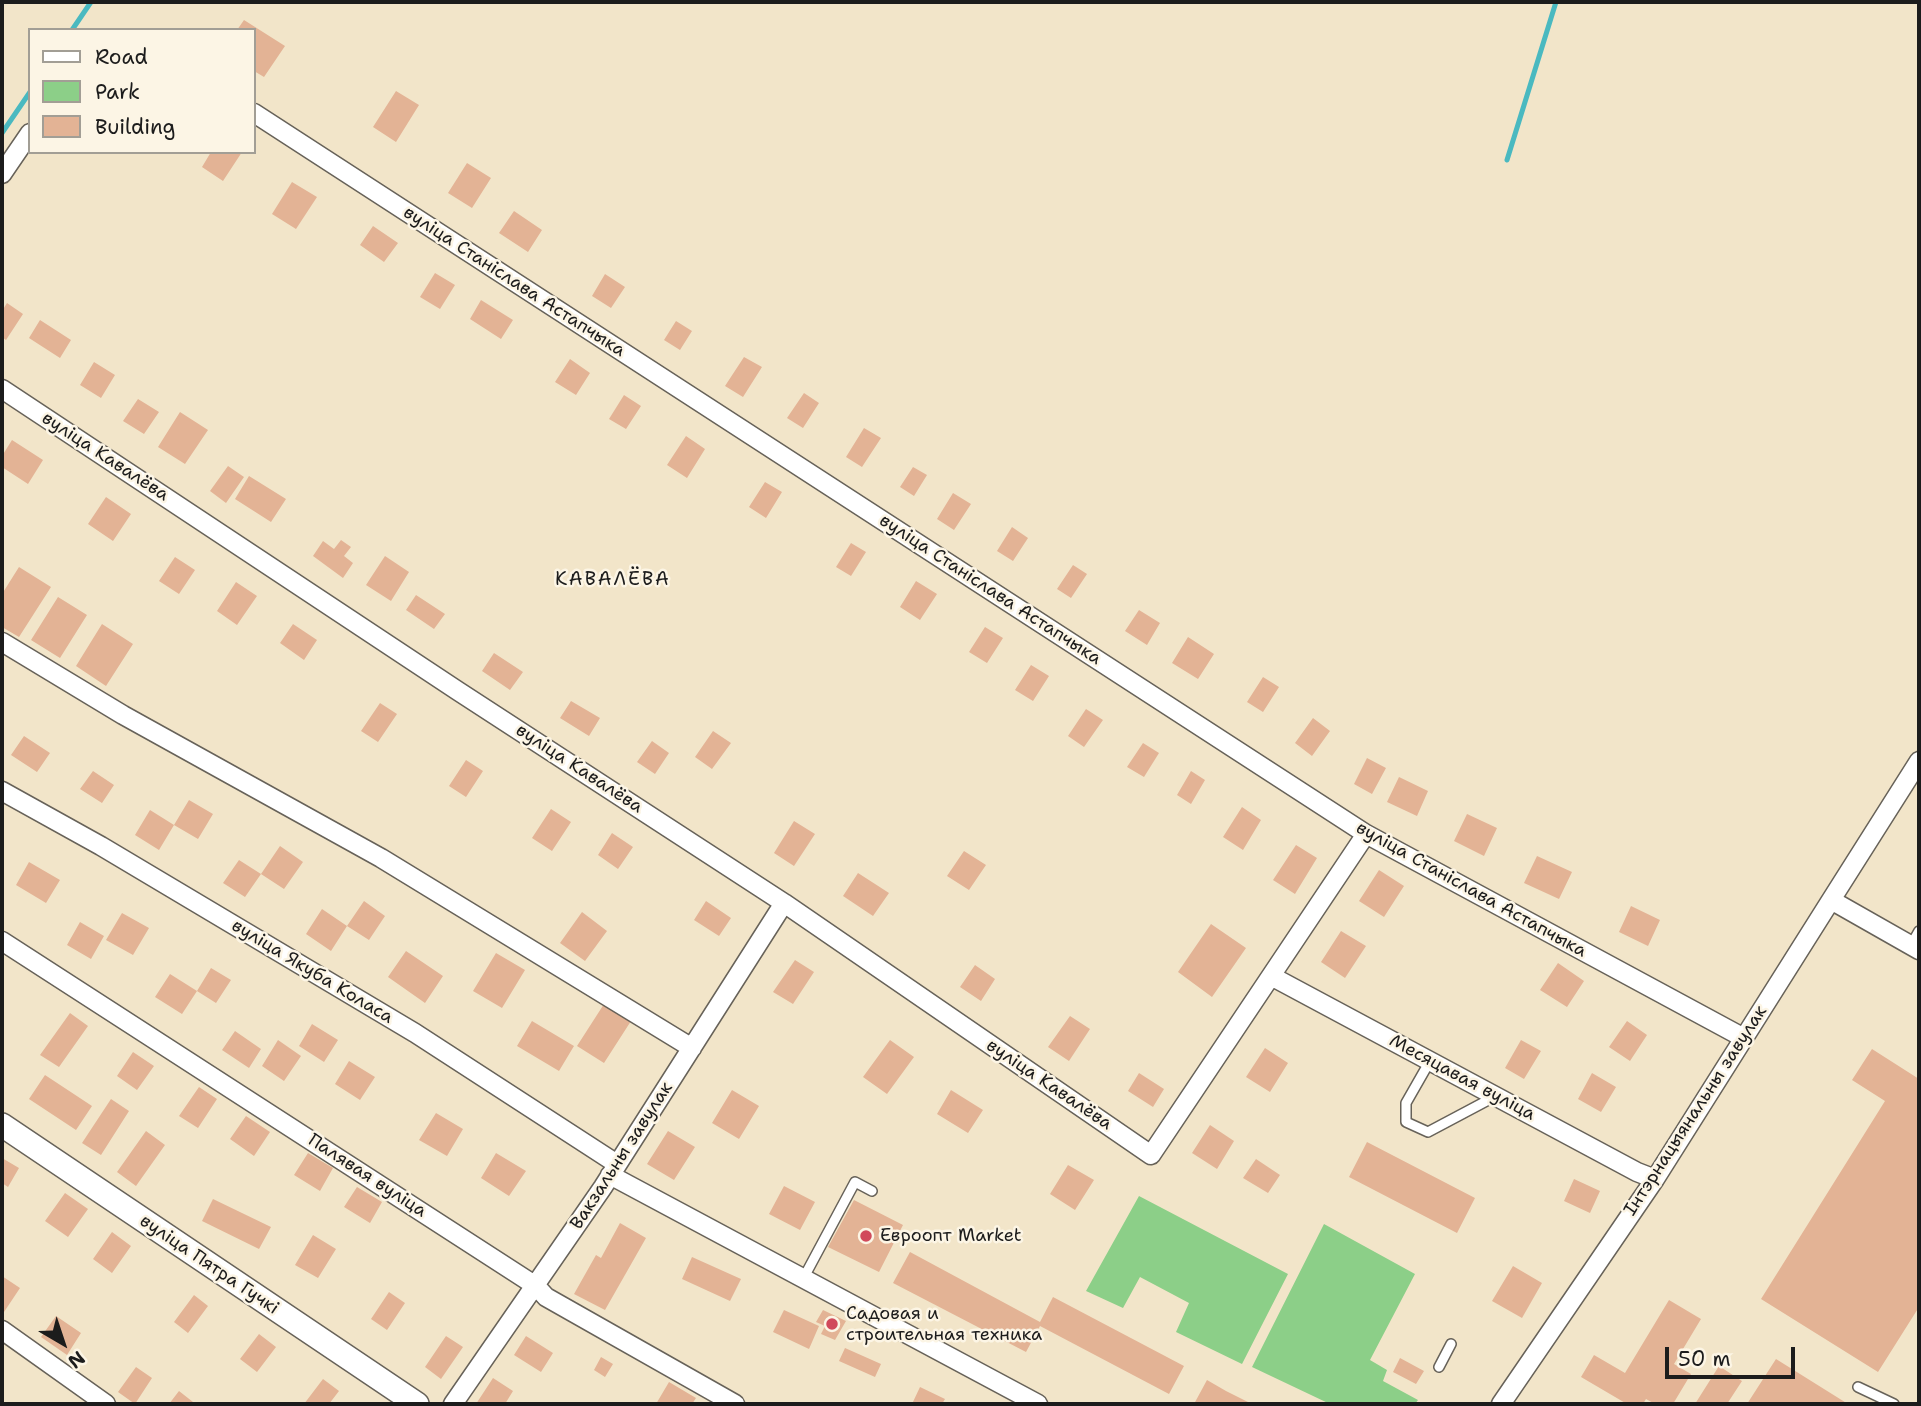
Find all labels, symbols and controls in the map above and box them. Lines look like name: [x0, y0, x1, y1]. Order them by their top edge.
legend: [28, 28, 256, 154]
text: Road: [95, 43, 148, 71]
text: Park: [95, 78, 140, 106]
text: Building: [95, 113, 175, 141]
street label: вуліца Станіслава Астапчыка: [399, 202, 629, 362]
street label: вуліца Кавалёва: [37, 408, 173, 506]
street label: вуліца Станіслава Астапчыка: [875, 510, 1105, 670]
district label: КАВАЛЁВА: [556, 569, 670, 591]
street label: вуліца Кавалёва: [511, 720, 647, 818]
street label: вуліца Станіслава Астапчыка: [1352, 817, 1590, 963]
street label: вуліца Якуба Коласа: [227, 915, 397, 1029]
street label: Інтэрнацыянальны завулак: [1620, 1002, 1772, 1220]
street label: Месяцавая вуліца: [1385, 1030, 1539, 1126]
street label: вуліца Кавалёва: [982, 1035, 1116, 1135]
street label: Вакзальны завулак: [566, 1078, 678, 1234]
street label: Палявая вуліца: [304, 1130, 430, 1222]
street label: вуліца Пятра Гучкі: [135, 1210, 283, 1320]
place label: Евроопт Market: [880, 1225, 1021, 1247]
marker: Евроопт Market: [858, 1228, 874, 1244]
place label: Садовая и строительная техника: [846, 1303, 1042, 1346]
north arrow: [28, 1308, 98, 1378]
marker: Садовая и строительная техника: [824, 1316, 840, 1332]
scale bar: [1669, 1332, 1798, 1376]
text: N: [63, 1345, 90, 1374]
text: 50 m: [1678, 1345, 1731, 1373]

